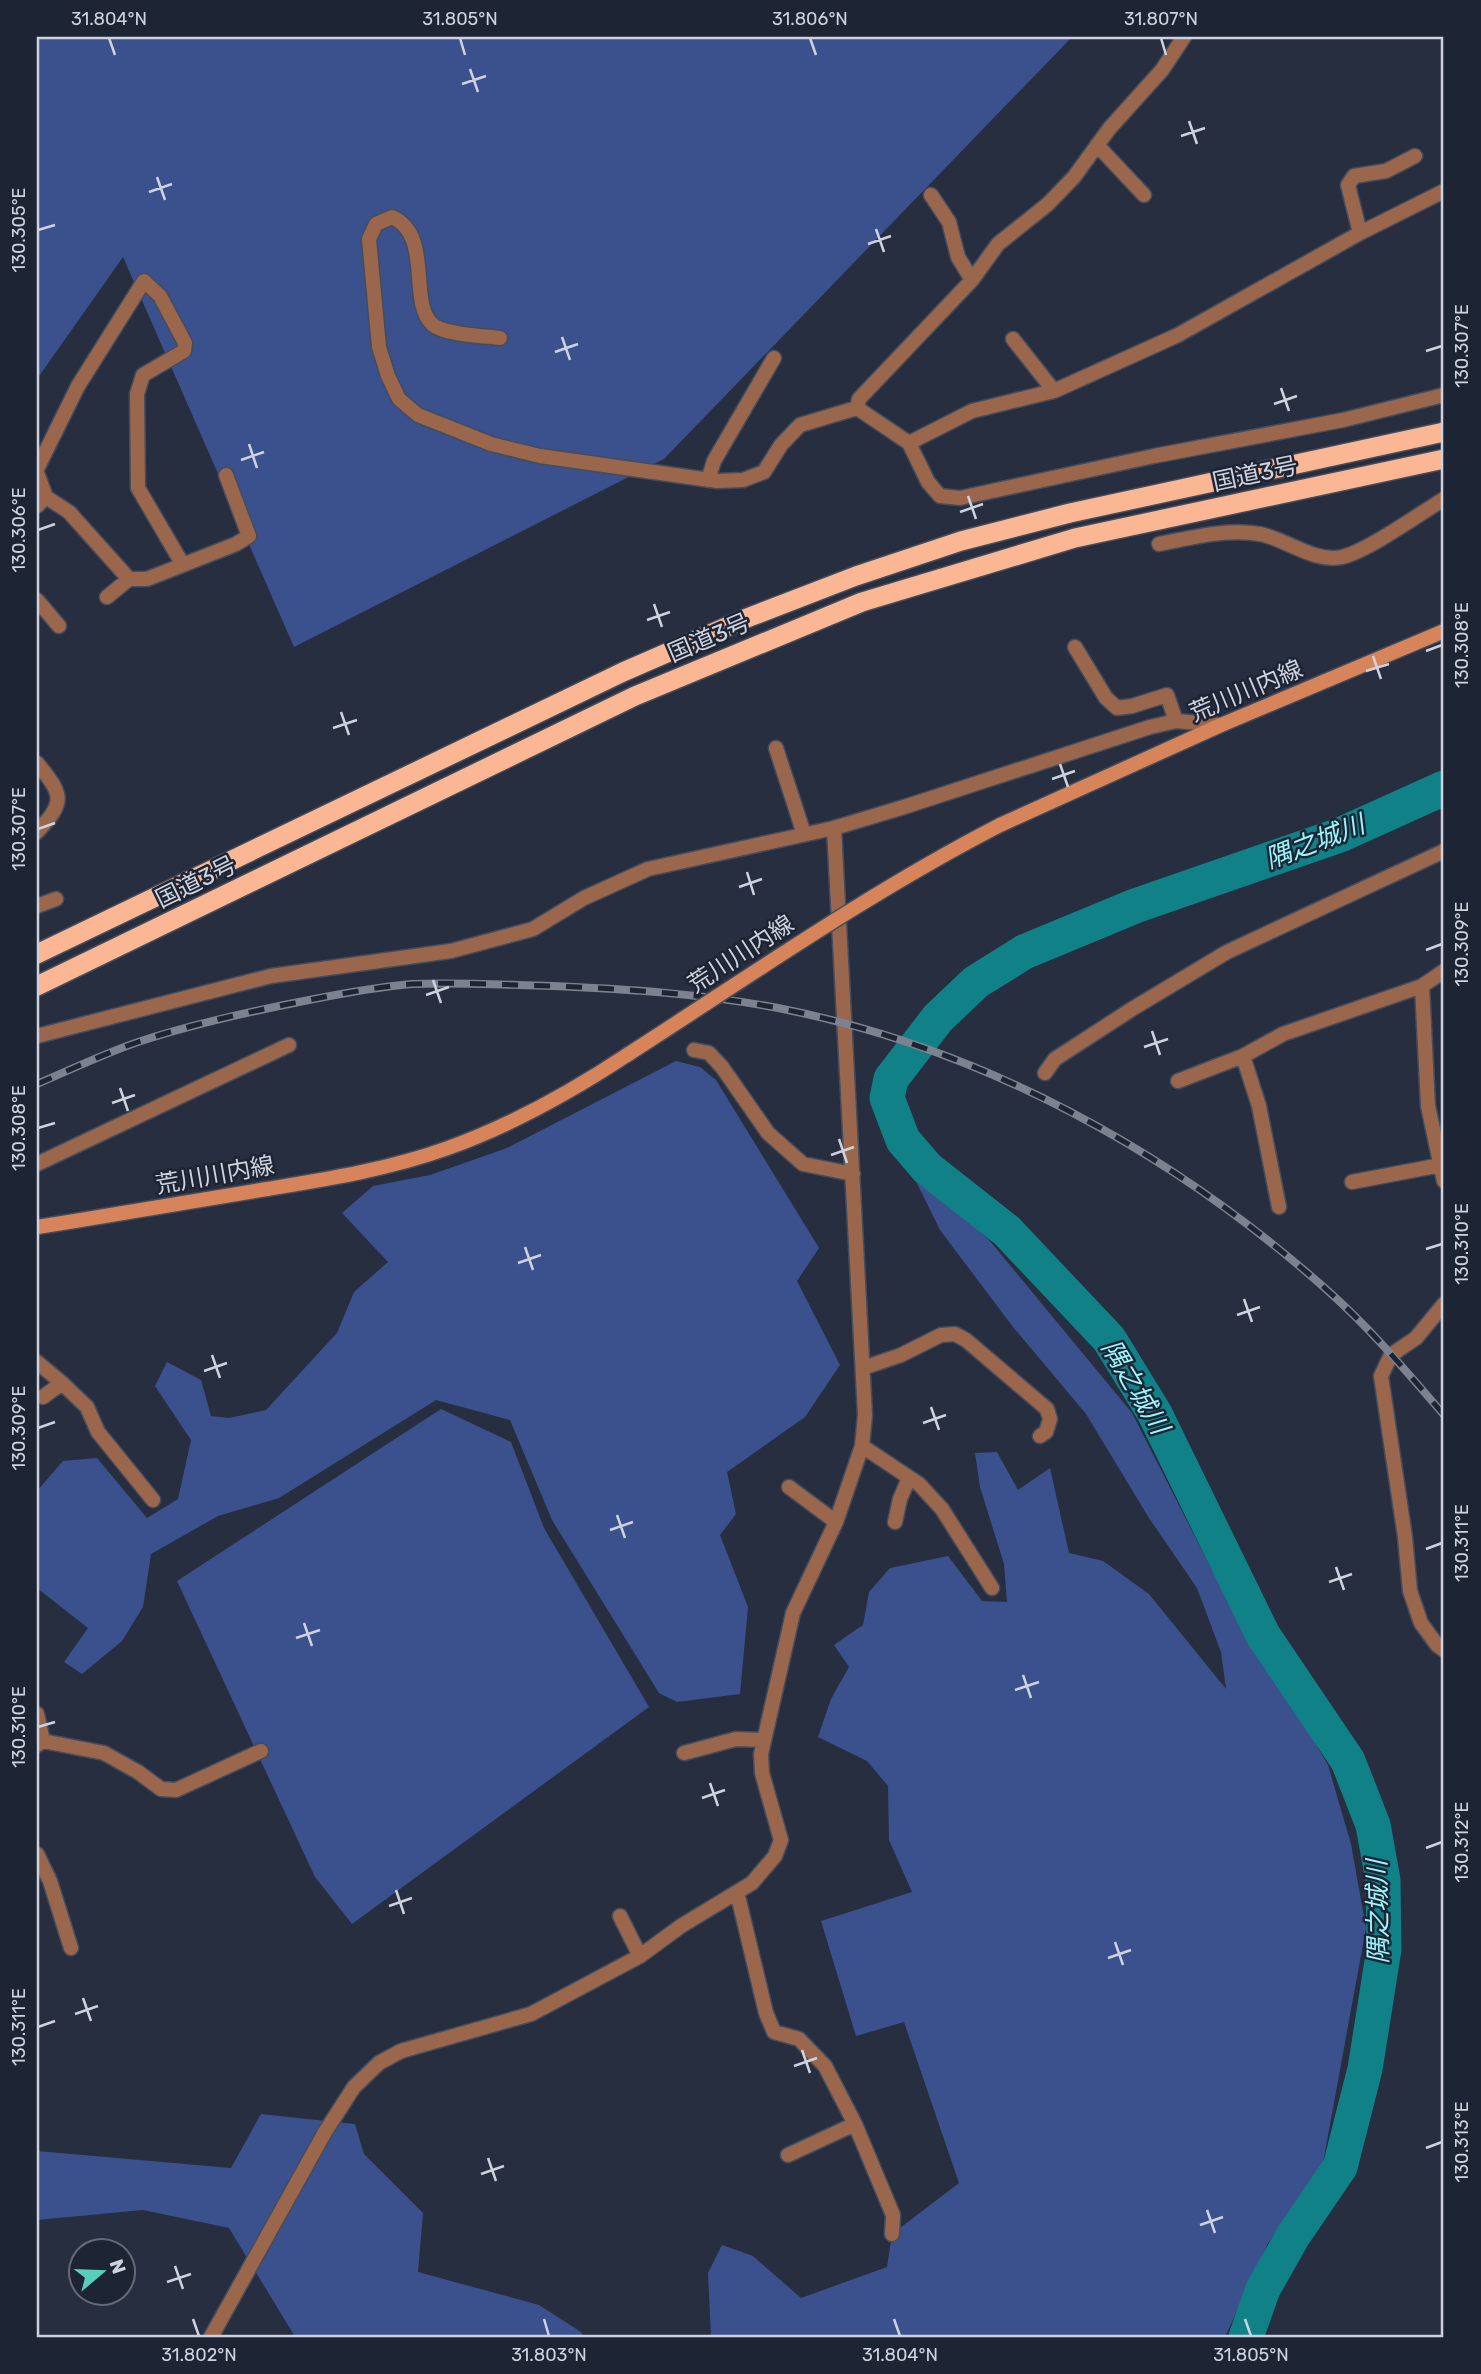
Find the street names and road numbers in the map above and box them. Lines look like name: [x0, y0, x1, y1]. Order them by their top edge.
street label: 国道3号: [1210, 451, 1300, 497]
street label: 国道3号: [664, 608, 754, 668]
street label: 荒川川内線: [1185, 655, 1307, 727]
street label: 国道3号: [151, 850, 241, 914]
street label: 荒川川内線: [683, 910, 799, 998]
street label: 荒川川内線: [153, 1151, 277, 1199]

